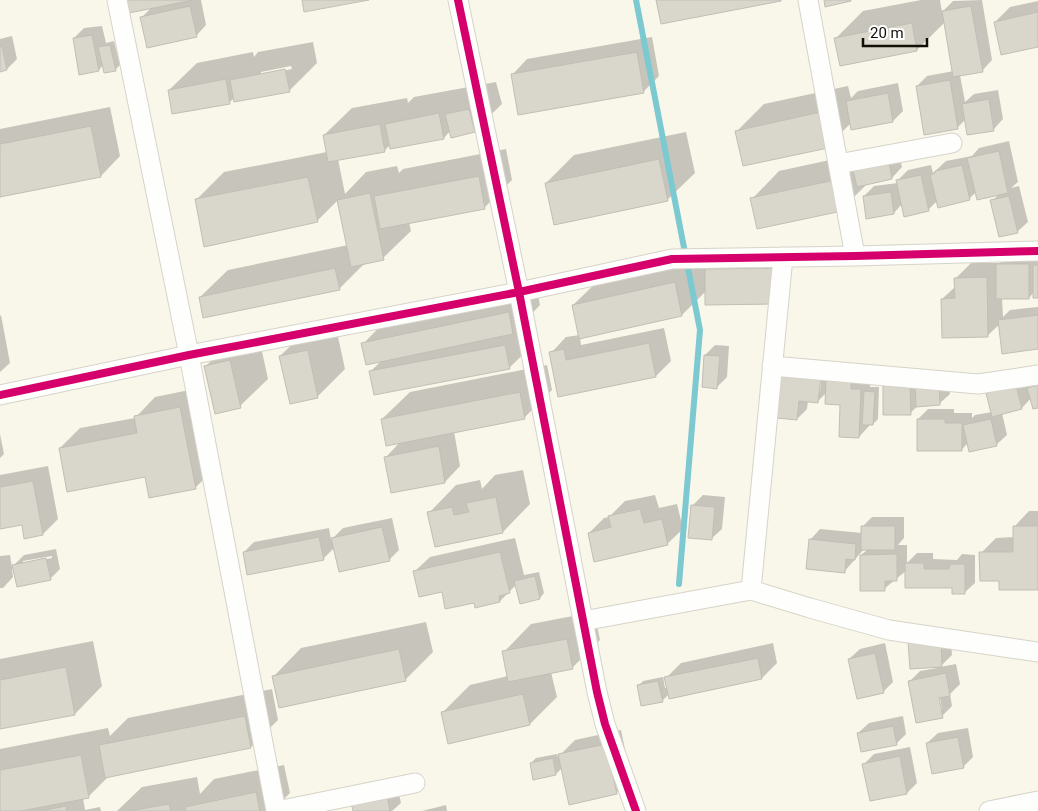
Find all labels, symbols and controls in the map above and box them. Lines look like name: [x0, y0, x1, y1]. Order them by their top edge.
scale bar: [863, 15, 927, 47]
text: 20 m: [870, 24, 904, 42]

